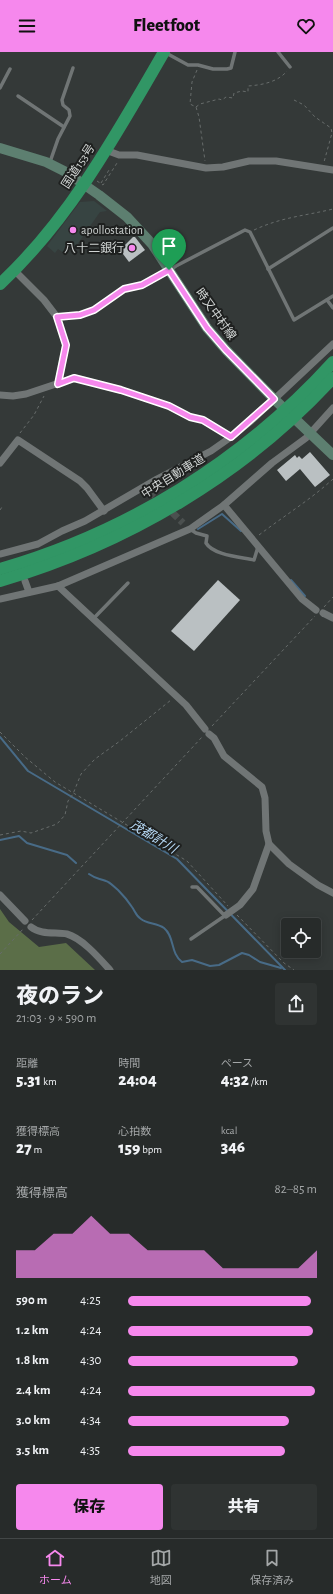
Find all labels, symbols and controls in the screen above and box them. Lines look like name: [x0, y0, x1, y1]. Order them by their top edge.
icon: menu: [16, 15, 38, 37]
icon: heart: [295, 15, 317, 37]
text: Fleetfoot: [133, 17, 200, 35]
street label: 国道153号: [58, 141, 97, 190]
place label: apollostation: [81, 224, 143, 236]
marker: apollostation: [68, 225, 78, 235]
pin: [152, 229, 186, 270]
icon: arrive: [158, 235, 180, 257]
place label: 八十二銀行: [64, 241, 124, 254]
marker: 八十二銀行: [127, 243, 137, 253]
street label: 時又中村線: [194, 286, 239, 342]
street label: 中央自動車道: [139, 451, 207, 500]
water label: 茂都計川: [128, 817, 181, 857]
map controls: [281, 918, 321, 958]
button: locate: [281, 918, 321, 958]
button: share: [275, 983, 317, 1025]
text: 夜のラン: [16, 985, 104, 1007]
text: 21:03 · 9 × 590 m: [16, 1012, 96, 1025]
text: 距離: [16, 1058, 38, 1069]
text: 時間: [118, 1058, 140, 1069]
text: ペース: [221, 1058, 253, 1069]
text: 5.31: [16, 1071, 41, 1088]
text: 24:04: [118, 1071, 157, 1088]
text: 4:32: [221, 1071, 249, 1088]
text: km: [41, 1076, 57, 1087]
text: /km: [249, 1076, 268, 1087]
text: kcal: [221, 1125, 237, 1136]
text: 獲得標高: [16, 1126, 60, 1137]
text: 心拍数: [118, 1126, 151, 1137]
text: 346: [221, 1138, 245, 1155]
text: 27: [16, 1139, 32, 1156]
text: 159: [118, 1139, 140, 1156]
text: m: [32, 1144, 42, 1155]
text: bpm: [140, 1144, 162, 1155]
text: 82–85 m: [275, 1183, 317, 1196]
text: 獲得標高: [16, 1187, 68, 1200]
text: 590 m: [16, 1294, 47, 1307]
text: 4:25: [80, 1294, 101, 1307]
text: 1.2 km: [16, 1324, 49, 1337]
text: 4:24: [80, 1324, 101, 1337]
text: 1.8 km: [16, 1354, 49, 1367]
text: 4:30: [80, 1354, 101, 1367]
text: 2.4 km: [16, 1384, 51, 1397]
text: 4:24: [80, 1384, 101, 1397]
text: 3.0 km: [16, 1414, 50, 1427]
text: 4:34: [80, 1414, 101, 1427]
text: 3.5 km: [16, 1444, 49, 1457]
text: 4:35: [80, 1444, 100, 1457]
button: 保存: [16, 1484, 163, 1530]
button: 共有: [171, 1484, 317, 1530]
tab: ホーム: [39, 1547, 72, 1587]
tab: 地図: [150, 1547, 172, 1587]
tab: 保存済み: [250, 1547, 294, 1587]

